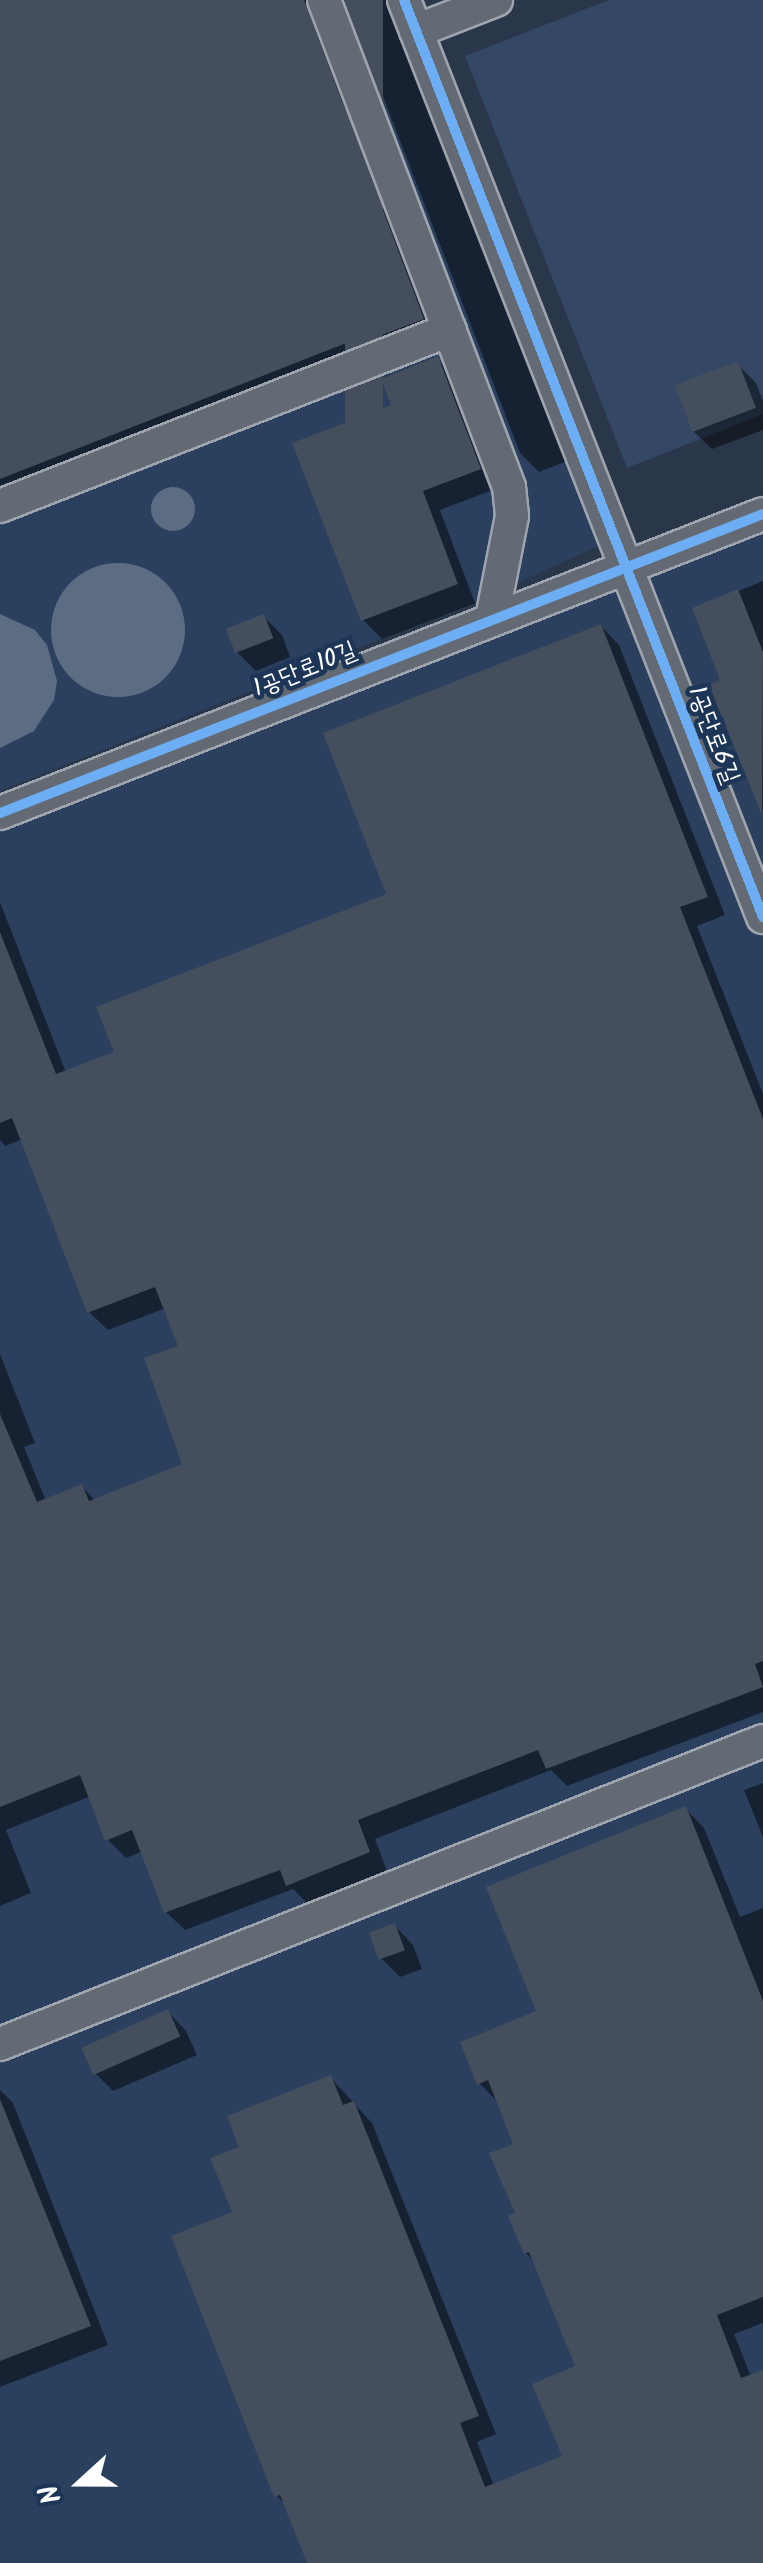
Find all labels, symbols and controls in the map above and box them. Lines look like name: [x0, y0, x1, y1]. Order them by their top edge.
street label: 1공단로10길: [249, 636, 361, 704]
street label: 1공단로6길: [681, 682, 745, 788]
north arrow: [30, 2433, 130, 2533]
text: N: [27, 2478, 76, 2510]

